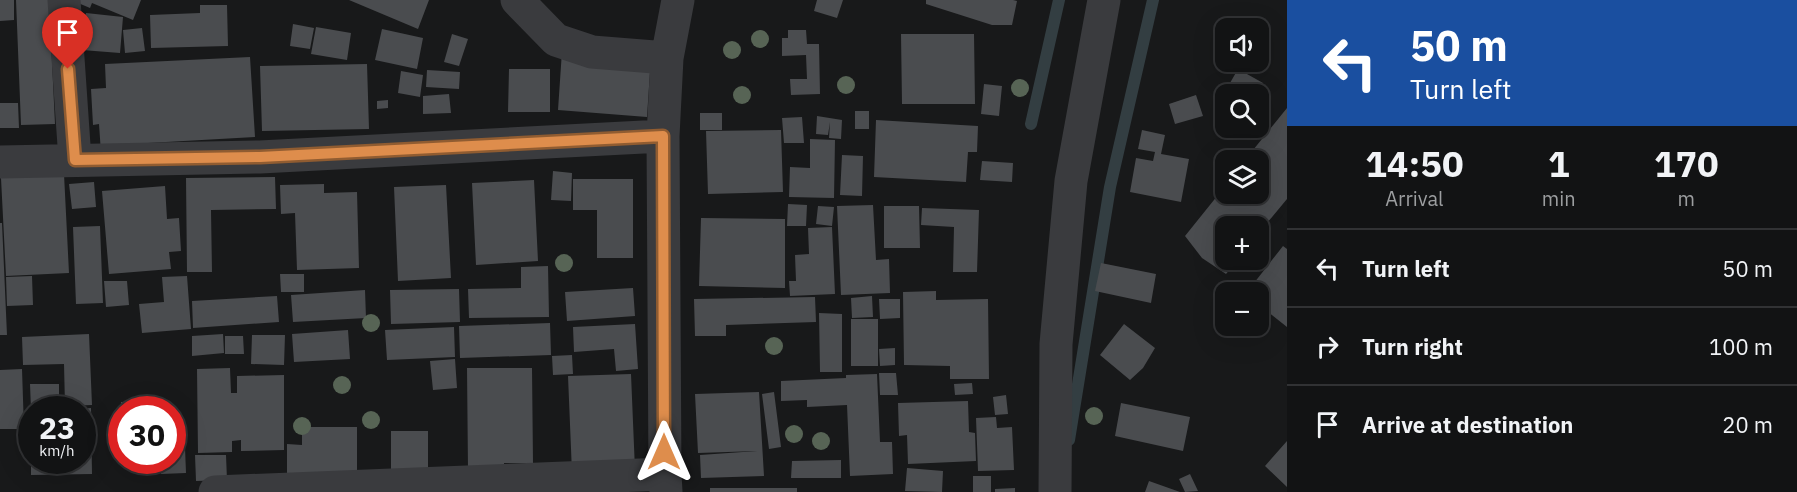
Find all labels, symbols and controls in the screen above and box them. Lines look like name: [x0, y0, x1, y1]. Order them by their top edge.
pin: [42, 7, 93, 69]
icon: arrive: [51, 16, 84, 49]
map controls: [1215, 18, 1269, 336]
button: sound: [1215, 18, 1269, 72]
text: 50 m: [1410, 18, 1508, 73]
icon: left: [1311, 24, 1389, 102]
text: Turn left: [1410, 71, 1511, 106]
button: search: [1215, 84, 1269, 138]
text: 14:50: [1365, 140, 1464, 187]
text: 1: [1548, 140, 1570, 187]
text: 170: [1654, 140, 1719, 187]
button: layers: [1215, 150, 1269, 204]
text: Arrival: [1385, 185, 1444, 212]
text: min: [1542, 185, 1576, 212]
text: m: [1678, 185, 1695, 212]
button: +: [1215, 216, 1269, 270]
icon: left: [1311, 252, 1344, 285]
text: Turn left: [1362, 254, 1450, 283]
text: 50 m: [1722, 254, 1773, 283]
button: −: [1215, 282, 1269, 336]
icon: right: [1311, 330, 1344, 363]
text: Turn right: [1362, 332, 1463, 361]
text: 100 m: [1709, 332, 1773, 361]
speed limit sign: 30: [108, 396, 186, 474]
text: 23: [39, 408, 75, 447]
icon: arrive: [1311, 408, 1344, 441]
text: Arrive at destination: [1362, 410, 1573, 439]
text: 20 m: [1722, 410, 1773, 439]
position arrow: [632, 420, 696, 484]
text: km/h: [39, 441, 75, 460]

